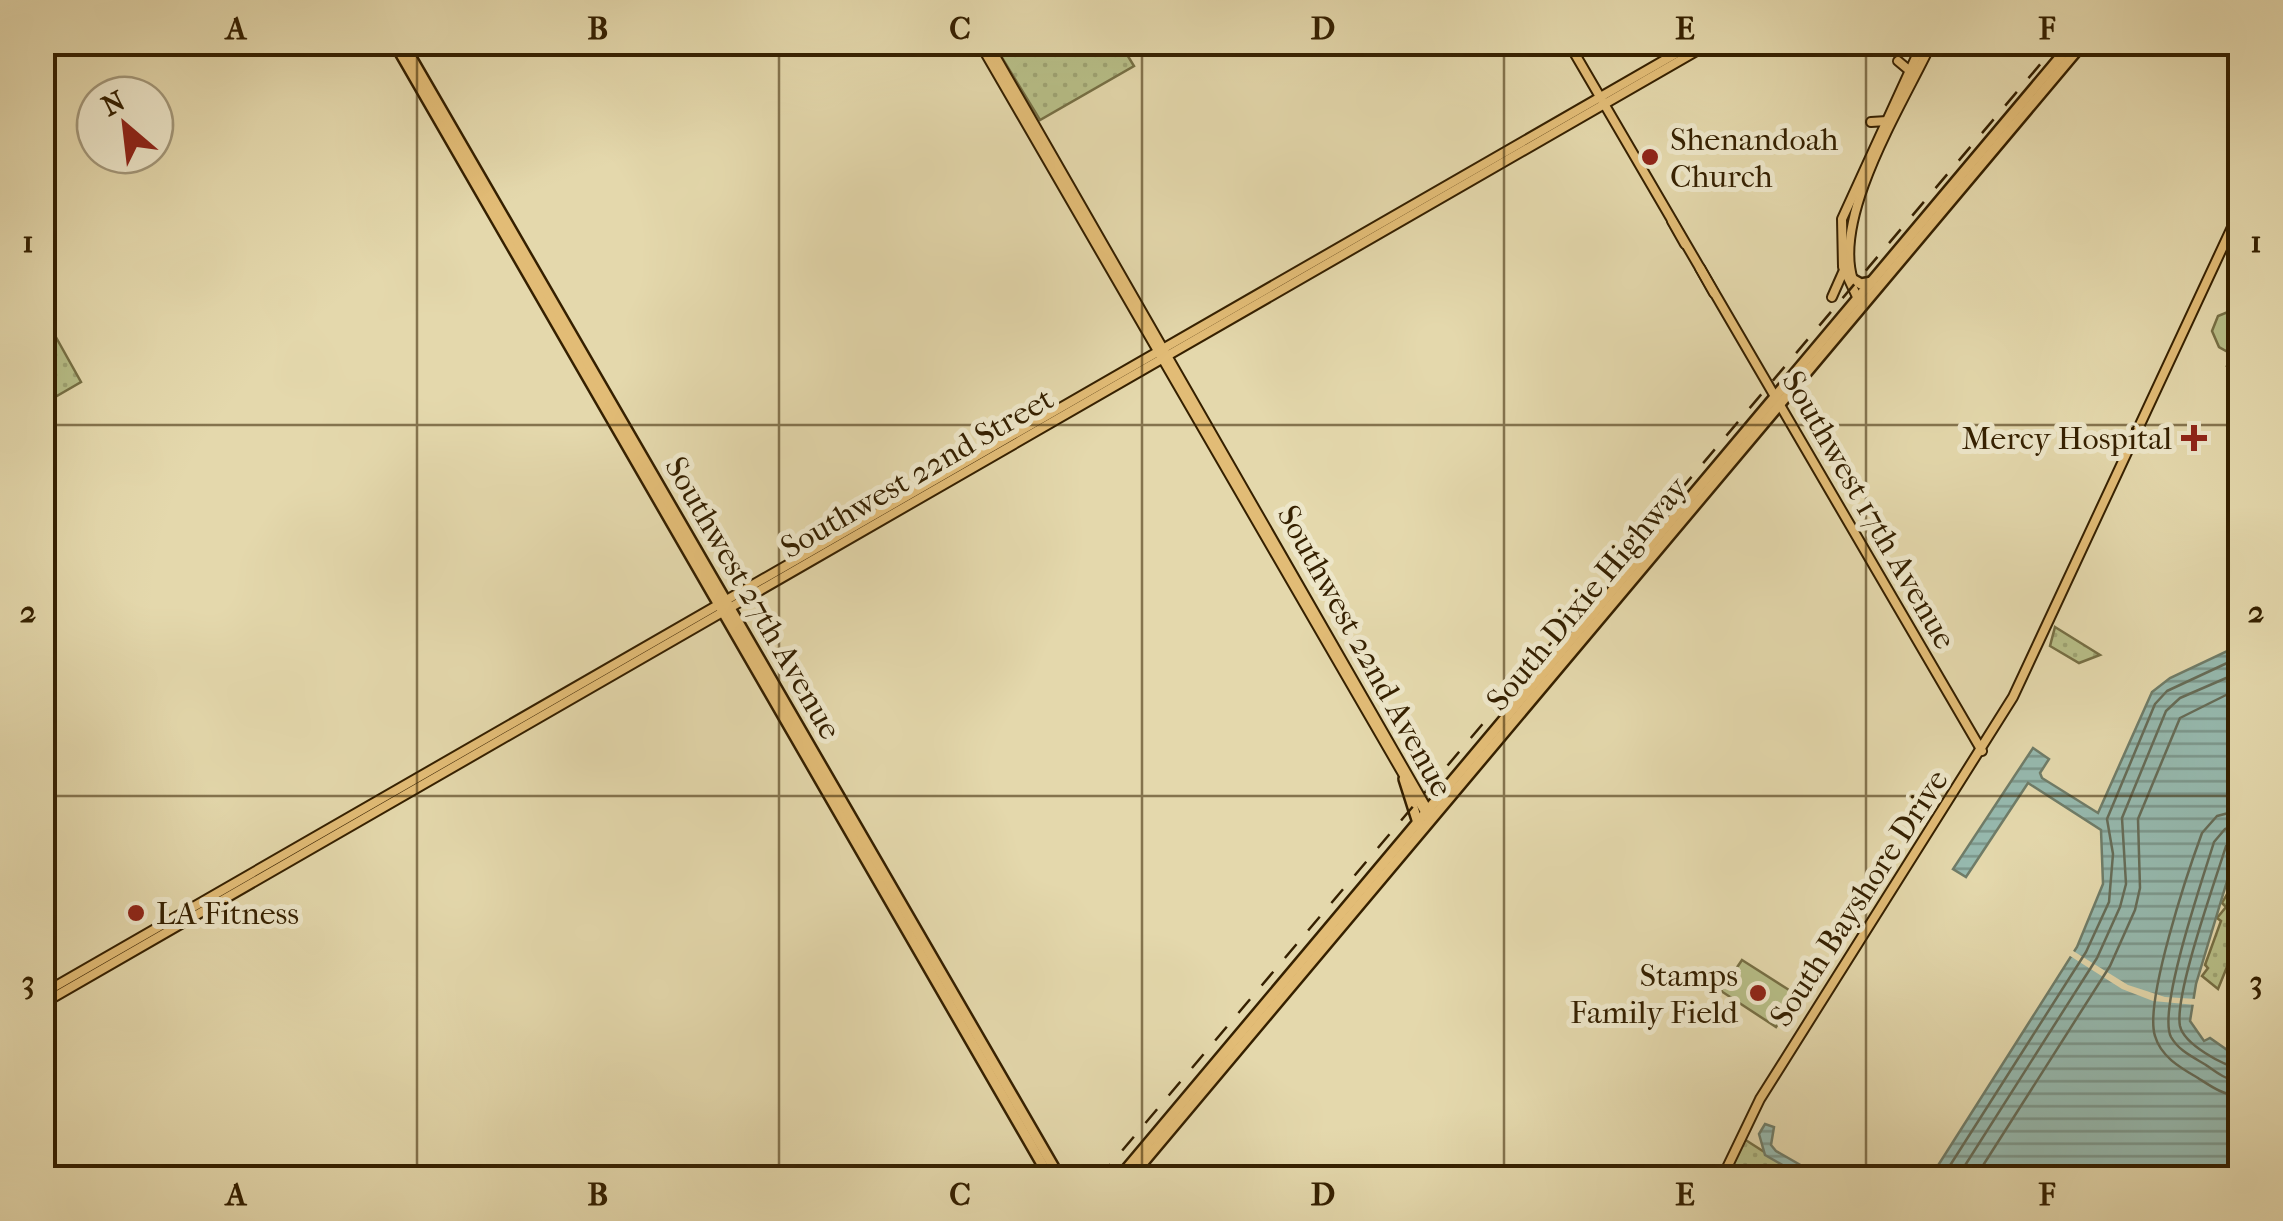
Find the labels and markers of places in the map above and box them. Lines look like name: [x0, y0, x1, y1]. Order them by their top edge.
place label: Shenandoah Church: [1670, 121, 1838, 195]
marker: Shenandoah Church: [1639, 146, 1661, 168]
place label: Mercy Hospital: [1961, 420, 2172, 457]
marker: Mercy Hospital: [2181, 425, 2207, 451]
place label: LA Fitness: [156, 895, 299, 932]
marker: LA Fitness: [125, 902, 147, 924]
place label: Stamps Family Field: [1570, 957, 1739, 1031]
marker: Stamps Family Field: [1747, 982, 1769, 1004]

